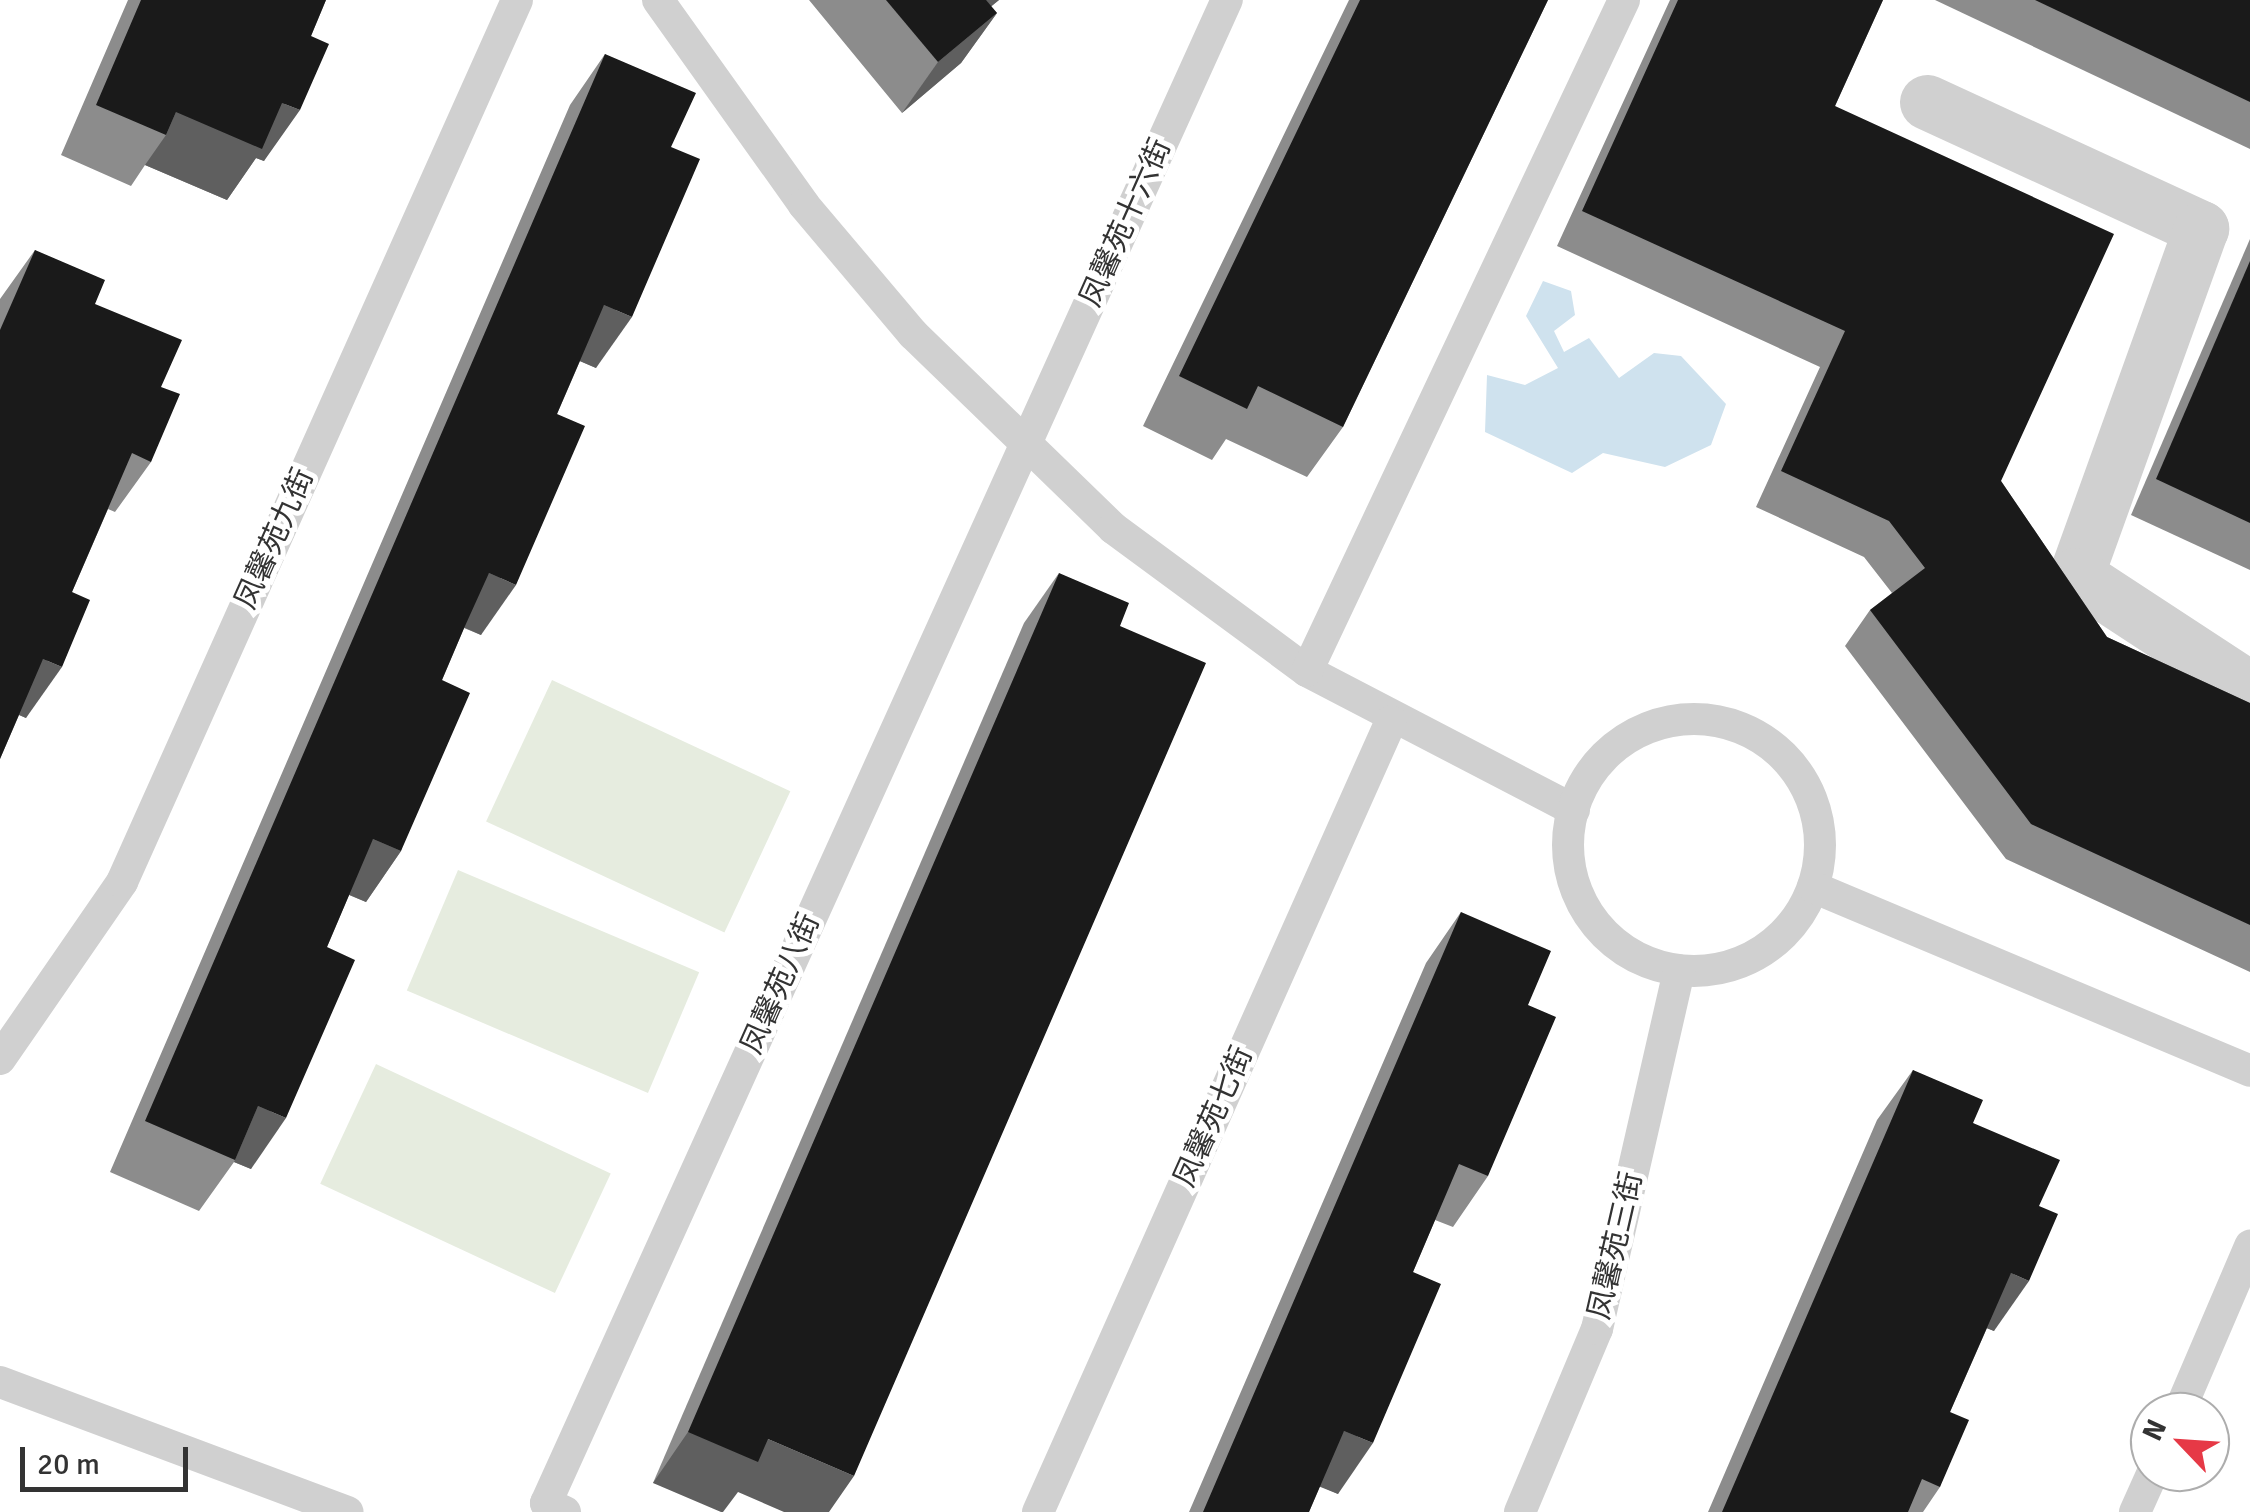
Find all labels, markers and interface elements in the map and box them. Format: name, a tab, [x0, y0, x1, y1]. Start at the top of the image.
street label: 凤馨苑十六街	[1073, 133, 1179, 313]
street label: 凤馨苑九街	[228, 463, 322, 615]
street label: 凤馨苑八街	[734, 908, 828, 1060]
street label: 凤馨苑七街	[1167, 1041, 1261, 1193]
street label: 凤馨苑三街	[1582, 1169, 1650, 1323]
north arrow	[2130, 1392, 2230, 1492]
text: N	[2135, 1414, 2174, 1446]
scale bar	[25, 1427, 192, 1489]
text: 20 m	[37, 1446, 100, 1483]

